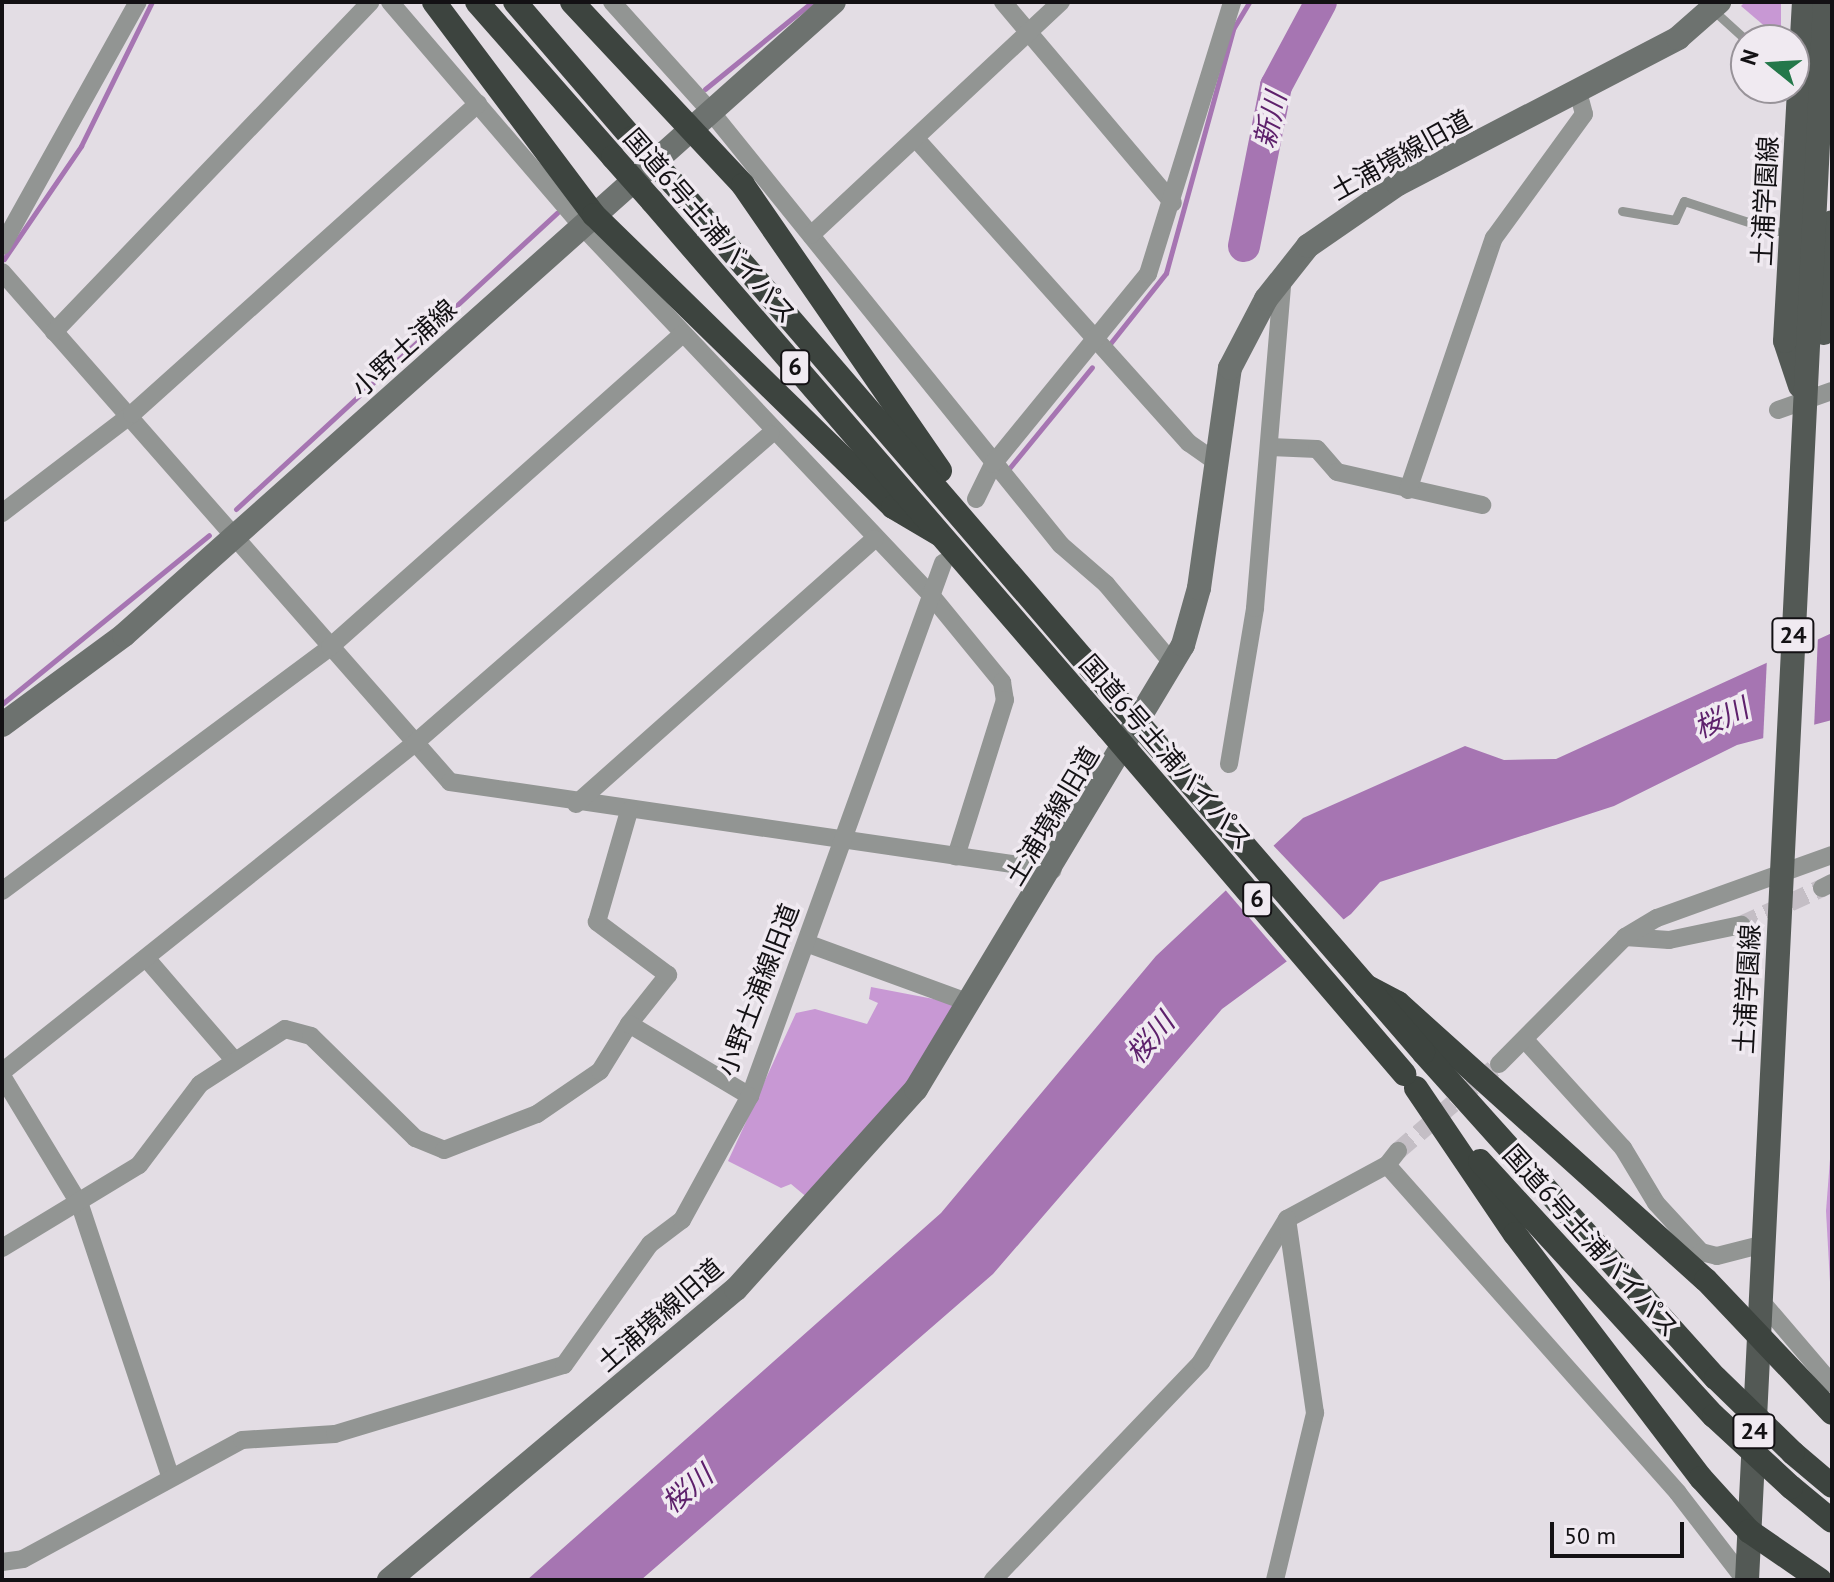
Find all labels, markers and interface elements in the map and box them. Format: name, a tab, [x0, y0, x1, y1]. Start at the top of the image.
north arrow	[1730, 24, 1810, 104]
text: N	[1734, 46, 1765, 68]
water label: 新川	[1247, 89, 1293, 151]
street label: 土浦境線旧道	[1325, 104, 1477, 206]
street label: 国道6号土浦バイパス	[617, 122, 803, 330]
street label: 土浦学園線	[1746, 135, 1784, 267]
street label: 小野土浦線	[345, 293, 463, 403]
road number: 6	[779, 347, 811, 387]
road number: 24	[1771, 615, 1815, 655]
street label: 国道6号土浦バイパス	[1073, 648, 1259, 856]
water label: 桜川	[1689, 691, 1753, 745]
street label: 土浦境線旧道	[998, 741, 1106, 891]
road number: 6	[1241, 879, 1273, 919]
street label: 小野土浦線旧道	[711, 899, 805, 1081]
street label: 土浦学園線	[1728, 923, 1766, 1055]
water label: 桜川	[1119, 1006, 1181, 1070]
street label: 国道6号土浦バイパス	[1496, 1138, 1686, 1344]
street label: 土浦境線旧道	[591, 1252, 729, 1378]
road number: 24	[1732, 1411, 1776, 1451]
water label: 桜川	[655, 1458, 719, 1520]
scale bar	[1554, 1506, 1688, 1556]
text: 50 m	[1564, 1520, 1616, 1551]

